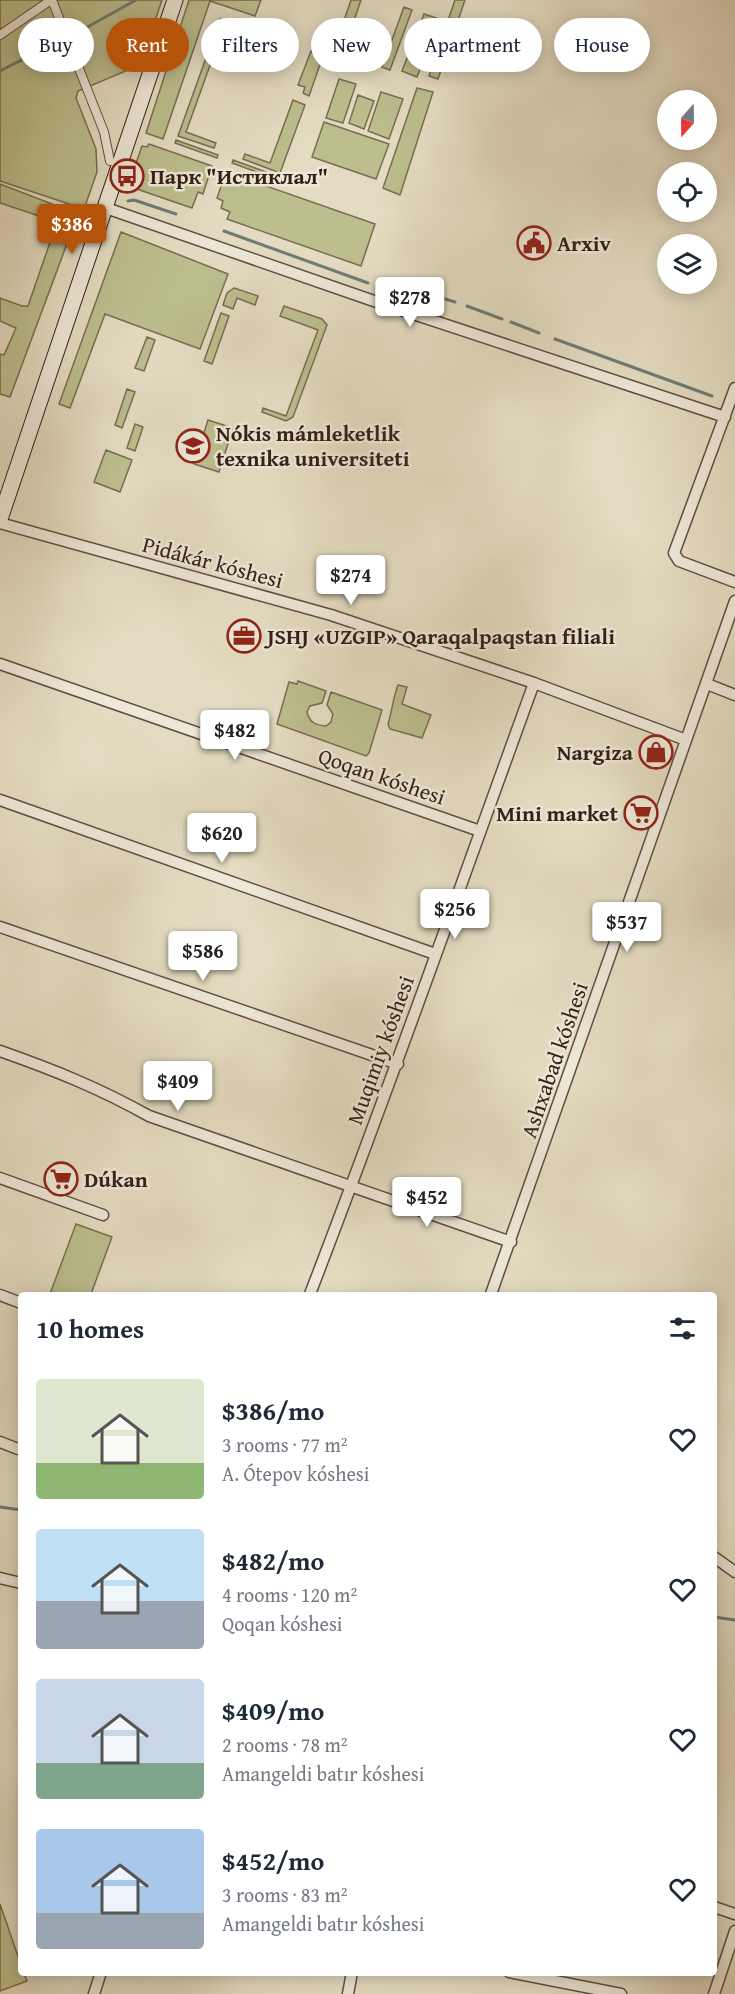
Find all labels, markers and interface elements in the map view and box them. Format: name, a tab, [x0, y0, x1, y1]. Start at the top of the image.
chip: Buy	[18, 18, 94, 72]
chip: Rent	[106, 18, 189, 72]
chip: Filters	[201, 18, 299, 72]
chip: New	[311, 18, 392, 72]
chip: Apartment	[404, 18, 542, 72]
chip: House	[554, 18, 650, 72]
north arrow	[657, 90, 717, 150]
map controls	[657, 90, 717, 294]
bus stop icon: Парк "Истиклал"	[109, 158, 145, 194]
place label: Парк "Истиклал"	[150, 160, 328, 192]
button: locate	[657, 162, 717, 222]
pin: $386	[36, 204, 108, 255]
text: $386	[51, 209, 93, 238]
public building icon: Arxiv	[516, 225, 552, 261]
place label: Arxiv	[557, 227, 612, 259]
button: layers	[657, 234, 717, 294]
pin: $278	[374, 277, 446, 328]
text: $278	[389, 282, 431, 311]
place label: Nókis mámleketlik texnika universiteti	[216, 417, 410, 474]
school or university icon: Nókis mámleketlik texnika universiteti	[175, 428, 211, 464]
street label: Pidákár kóshesi	[139, 528, 287, 596]
pin: $274	[315, 555, 387, 606]
text: $274	[330, 560, 372, 589]
office icon: JSHJ «UZGIP» Qaraqalpaqstan filiali	[226, 618, 262, 654]
place label: JSHJ «UZGIP» Qaraqalpaqstan filiali	[263, 620, 615, 652]
pin: $482	[199, 710, 271, 761]
text: $482	[214, 715, 256, 744]
shop icon: Nargiza	[638, 734, 674, 770]
place label: Nargiza	[557, 736, 634, 768]
street label: Qoqan kóshesi	[314, 739, 450, 813]
supermarket icon: Mini market	[623, 795, 659, 831]
place label: Mini market	[496, 797, 619, 829]
pin: $620	[186, 813, 258, 864]
text: $620	[201, 818, 243, 847]
pin: $256	[419, 889, 491, 940]
text: $256	[434, 894, 476, 923]
pin: $537	[591, 902, 663, 953]
text: $537	[606, 907, 648, 936]
pin: $586	[167, 931, 239, 982]
text: $586	[182, 936, 224, 965]
street label: Muqimiy kóshesi	[338, 971, 422, 1129]
street label: Ashxabad kóshesi	[512, 978, 596, 1142]
pin: $409	[142, 1061, 214, 1112]
text: $409	[157, 1066, 199, 1095]
supermarket icon: Dúkan	[43, 1161, 79, 1197]
place label: Dúkan	[84, 1163, 148, 1195]
pin: $452	[391, 1177, 463, 1228]
text: $452	[406, 1182, 448, 1211]
text: 10 homes	[36, 1309, 144, 1348]
icon: filters	[666, 1312, 699, 1345]
text: $386/mo	[222, 1391, 324, 1430]
icon: home	[84, 1403, 156, 1475]
icon: heart	[666, 1423, 699, 1456]
text: 3 rooms · 77 m²	[222, 1430, 348, 1459]
text: A. Ótepov kóshesi	[222, 1459, 369, 1488]
text: $482/mo	[222, 1541, 324, 1580]
icon: home	[84, 1553, 156, 1625]
icon: heart	[666, 1573, 699, 1606]
text: 4 rooms · 120 m²	[222, 1580, 357, 1609]
text: Qoqan kóshesi	[222, 1609, 342, 1638]
text: $409/mo	[222, 1691, 324, 1730]
icon: home	[84, 1703, 156, 1775]
icon: heart	[666, 1723, 699, 1756]
text: 2 rooms · 78 m²	[222, 1730, 348, 1759]
text: Amangeldi batır kóshesi	[222, 1759, 424, 1788]
text: $452/mo	[222, 1841, 324, 1880]
icon: home	[84, 1853, 156, 1925]
icon: heart	[666, 1873, 699, 1906]
text: 3 rooms · 83 m²	[222, 1880, 348, 1909]
text: Amangeldi batır kóshesi	[222, 1909, 424, 1938]

